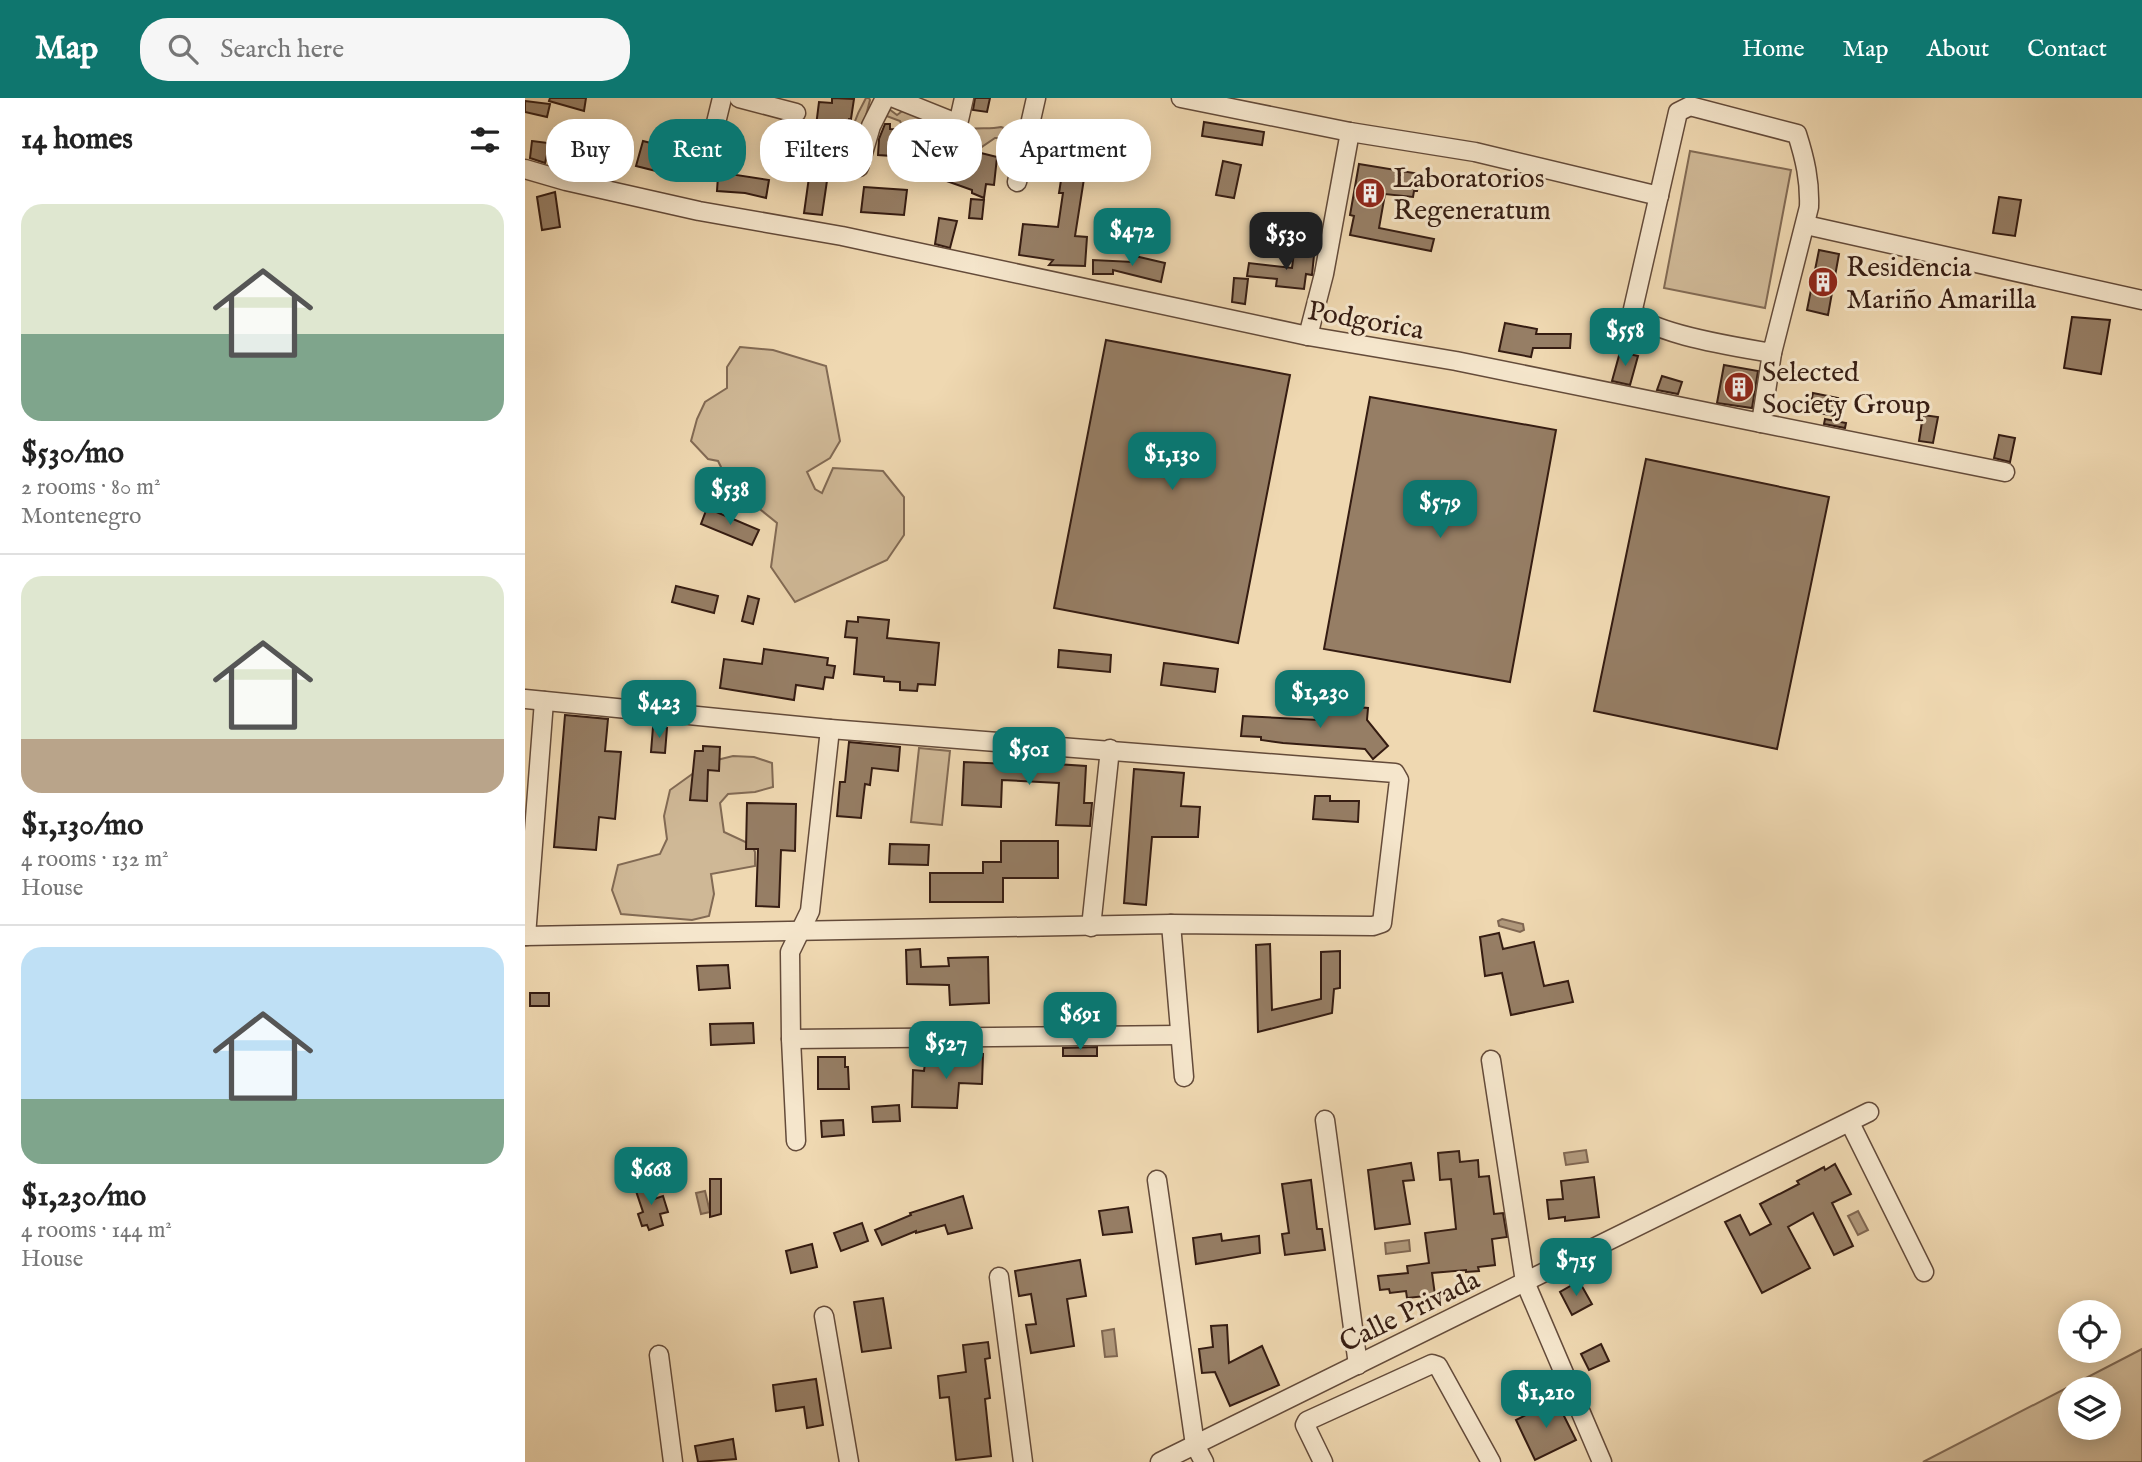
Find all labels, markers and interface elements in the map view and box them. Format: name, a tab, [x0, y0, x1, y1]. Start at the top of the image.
search box	[140, 18, 630, 81]
text: Map	[35, 28, 98, 70]
icon: search	[164, 30, 202, 68]
text: Search here	[220, 33, 344, 66]
text: Home	[1742, 34, 1805, 65]
text: Map	[1843, 34, 1889, 65]
text: About	[1927, 34, 1989, 65]
text: Contact	[2027, 34, 2107, 65]
chip: Buy	[546, 119, 634, 182]
chip: Rent	[648, 119, 746, 182]
chip: Filters	[760, 119, 873, 182]
chip: New	[887, 119, 982, 182]
chip: Apartment	[996, 119, 1151, 182]
text: 14 homes	[21, 121, 133, 159]
icon: filters	[466, 121, 504, 159]
place label: Laboratorios Regeneratum	[1393, 162, 1551, 229]
building icon: Laboratorios Regeneratum	[1353, 176, 1387, 210]
pin: $472	[1091, 208, 1173, 268]
pin: $530	[1245, 212, 1327, 272]
text: $472	[1110, 216, 1154, 245]
text: $530	[1266, 220, 1306, 249]
icon: home	[200, 250, 326, 376]
place label: Residencia Mariño Amarilla	[1846, 251, 2037, 318]
building icon: Residencia Mariño Amarilla	[1806, 265, 1840, 299]
street label: Podgorica	[1305, 294, 1427, 349]
pin: $558	[1584, 308, 1666, 368]
text: $558	[1606, 316, 1644, 345]
place label: Selected Society Group	[1762, 356, 1930, 423]
building icon: Selected Society Group	[1722, 370, 1756, 404]
pin: $1,130	[1115, 432, 1229, 492]
text: $530/mo	[21, 435, 124, 473]
text: $1,130	[1144, 440, 1200, 469]
pin: $538	[689, 468, 771, 527]
text: 2 rooms · 80 m²	[21, 473, 161, 502]
text: $538	[711, 475, 749, 504]
pin: $579	[1399, 480, 1481, 540]
text: $579	[1419, 488, 1461, 517]
text: Montenegro	[21, 502, 141, 531]
icon: home	[200, 622, 326, 748]
pin: $1,230	[1263, 670, 1377, 730]
text: $1,230	[1291, 678, 1349, 707]
pin: $423	[618, 680, 700, 740]
text: $423	[637, 688, 681, 717]
pin: $501	[988, 728, 1070, 787]
text: $501	[1009, 735, 1049, 764]
text: $1,130/mo	[21, 807, 143, 845]
text: 4 rooms · 132 m²	[21, 845, 169, 874]
text: House	[21, 874, 83, 903]
pin: $691	[1039, 992, 1121, 1052]
icon: home	[200, 993, 326, 1119]
text: $691	[1060, 1000, 1100, 1029]
pin: $527	[905, 1021, 987, 1081]
text: $527	[925, 1029, 967, 1058]
pin: $668	[610, 1148, 692, 1207]
text: $668	[630, 1155, 672, 1184]
text: $1,230/mo	[21, 1178, 146, 1216]
text: 4 rooms · 144 m²	[21, 1216, 172, 1245]
pin: $715	[1535, 1238, 1617, 1298]
text: House	[21, 1245, 83, 1274]
text: $715	[1556, 1246, 1596, 1275]
street label: Calle Privada	[1334, 1263, 1487, 1361]
map controls	[2058, 1300, 2121, 1440]
button: locate	[2058, 1300, 2121, 1363]
pin: $1,210	[1489, 1370, 1603, 1430]
button: layers	[2058, 1377, 2121, 1440]
text: $1,210	[1517, 1378, 1575, 1407]

